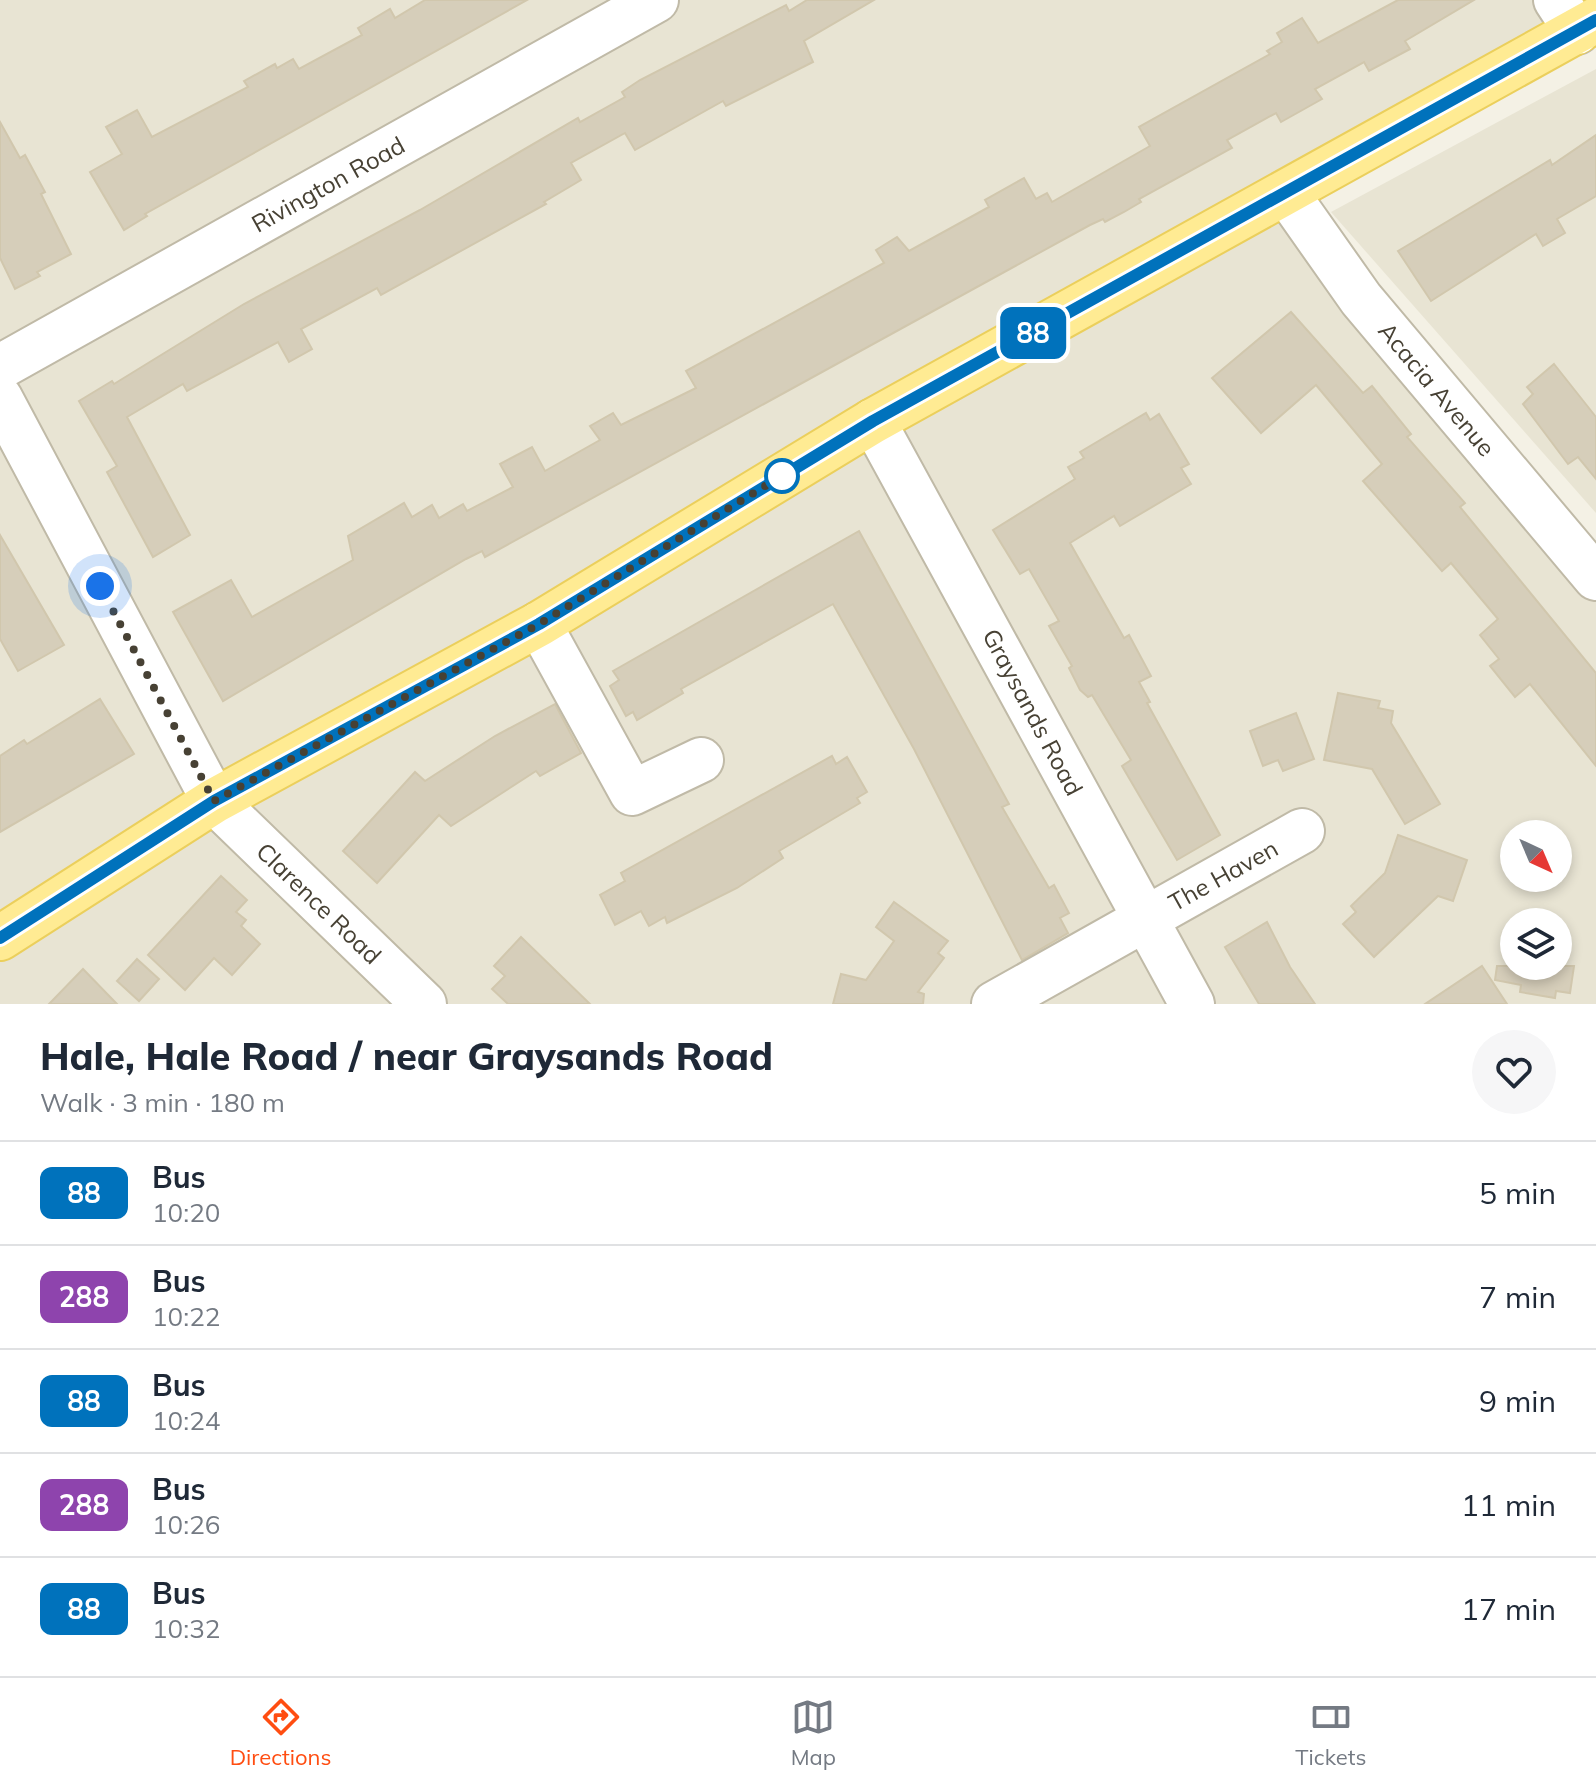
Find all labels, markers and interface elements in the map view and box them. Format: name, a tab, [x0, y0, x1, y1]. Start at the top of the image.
street label: Rivington Road	[246, 130, 410, 238]
line badge: 88	[997, 307, 1069, 359]
text: 88	[1016, 315, 1050, 350]
street label: Acacia Avenue	[1372, 316, 1502, 462]
unlabelled marker	[765, 459, 799, 493]
your location	[80, 566, 120, 606]
street label: Graysands Road	[976, 623, 1090, 801]
north arrow	[1500, 820, 1572, 892]
map controls	[1500, 820, 1572, 980]
street label: The Haven	[1163, 833, 1283, 917]
street label: Clarence Road	[250, 836, 388, 970]
button: layers	[1500, 908, 1572, 980]
button: heart	[1472, 1030, 1556, 1114]
text: Hale, Hale Road / near Graysands Road	[40, 1032, 773, 1080]
text: Walk · 3 min · 180 m	[40, 1086, 285, 1119]
text: Bus	[152, 1158, 206, 1196]
text: 5 min	[1479, 1174, 1556, 1212]
text: 88	[67, 1175, 101, 1210]
text: 10:20	[152, 1196, 220, 1229]
text: Bus	[152, 1262, 206, 1300]
text: 7 min	[1479, 1278, 1556, 1316]
text: 288	[59, 1279, 109, 1314]
text: 10:22	[152, 1300, 220, 1333]
text: Bus	[152, 1366, 206, 1404]
text: 9 min	[1479, 1382, 1556, 1420]
text: 88	[67, 1383, 101, 1418]
text: 10:24	[152, 1404, 220, 1437]
text: Bus	[152, 1470, 206, 1508]
text: 11 min	[1461, 1486, 1556, 1524]
text: 288	[59, 1487, 109, 1522]
text: 10:26	[152, 1508, 220, 1541]
text: Bus	[152, 1574, 206, 1612]
text: 17 min	[1461, 1590, 1556, 1628]
text: 88	[67, 1591, 101, 1626]
text: 10:32	[152, 1612, 220, 1645]
tab: Directions	[230, 1695, 331, 1771]
tab: Map	[791, 1695, 836, 1771]
tab: Tickets	[1295, 1695, 1366, 1771]

